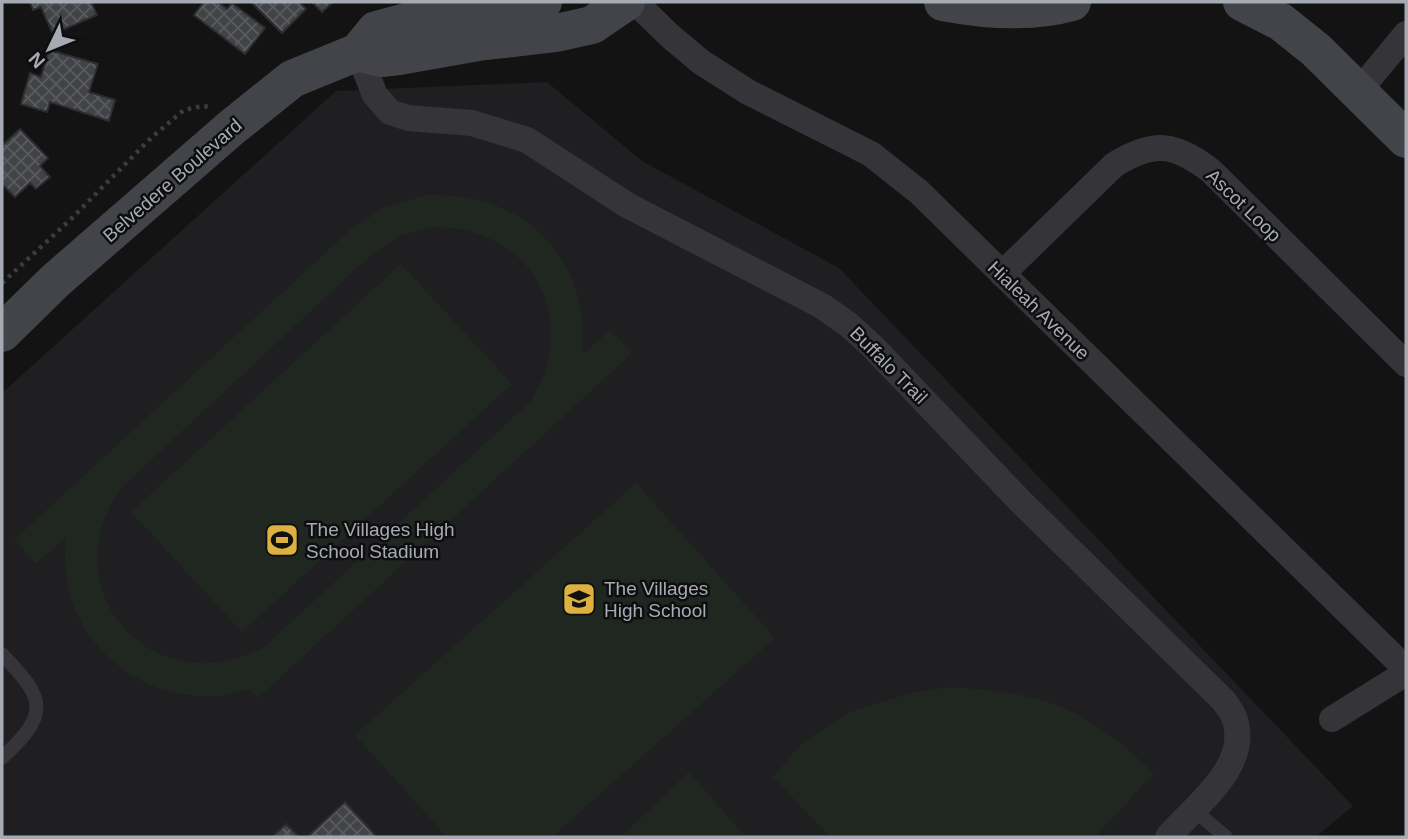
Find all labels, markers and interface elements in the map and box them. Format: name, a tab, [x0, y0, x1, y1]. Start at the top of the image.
north arrow	[14, 14, 84, 84]
text: N	[25, 48, 49, 72]
street label: Belvedere Boulevard	[99, 115, 246, 246]
street label: Ascot Loop	[1202, 165, 1285, 246]
street label: Hialeah Avenue	[984, 257, 1094, 364]
street label: Buffalo Trail	[846, 323, 931, 408]
place label: The Villages High School Stadium	[306, 519, 455, 562]
sports icon: The Villages High School Stadium	[263, 521, 301, 559]
place label: The Villages High School	[604, 578, 708, 621]
school or university icon: The Villages High School	[560, 580, 598, 618]

